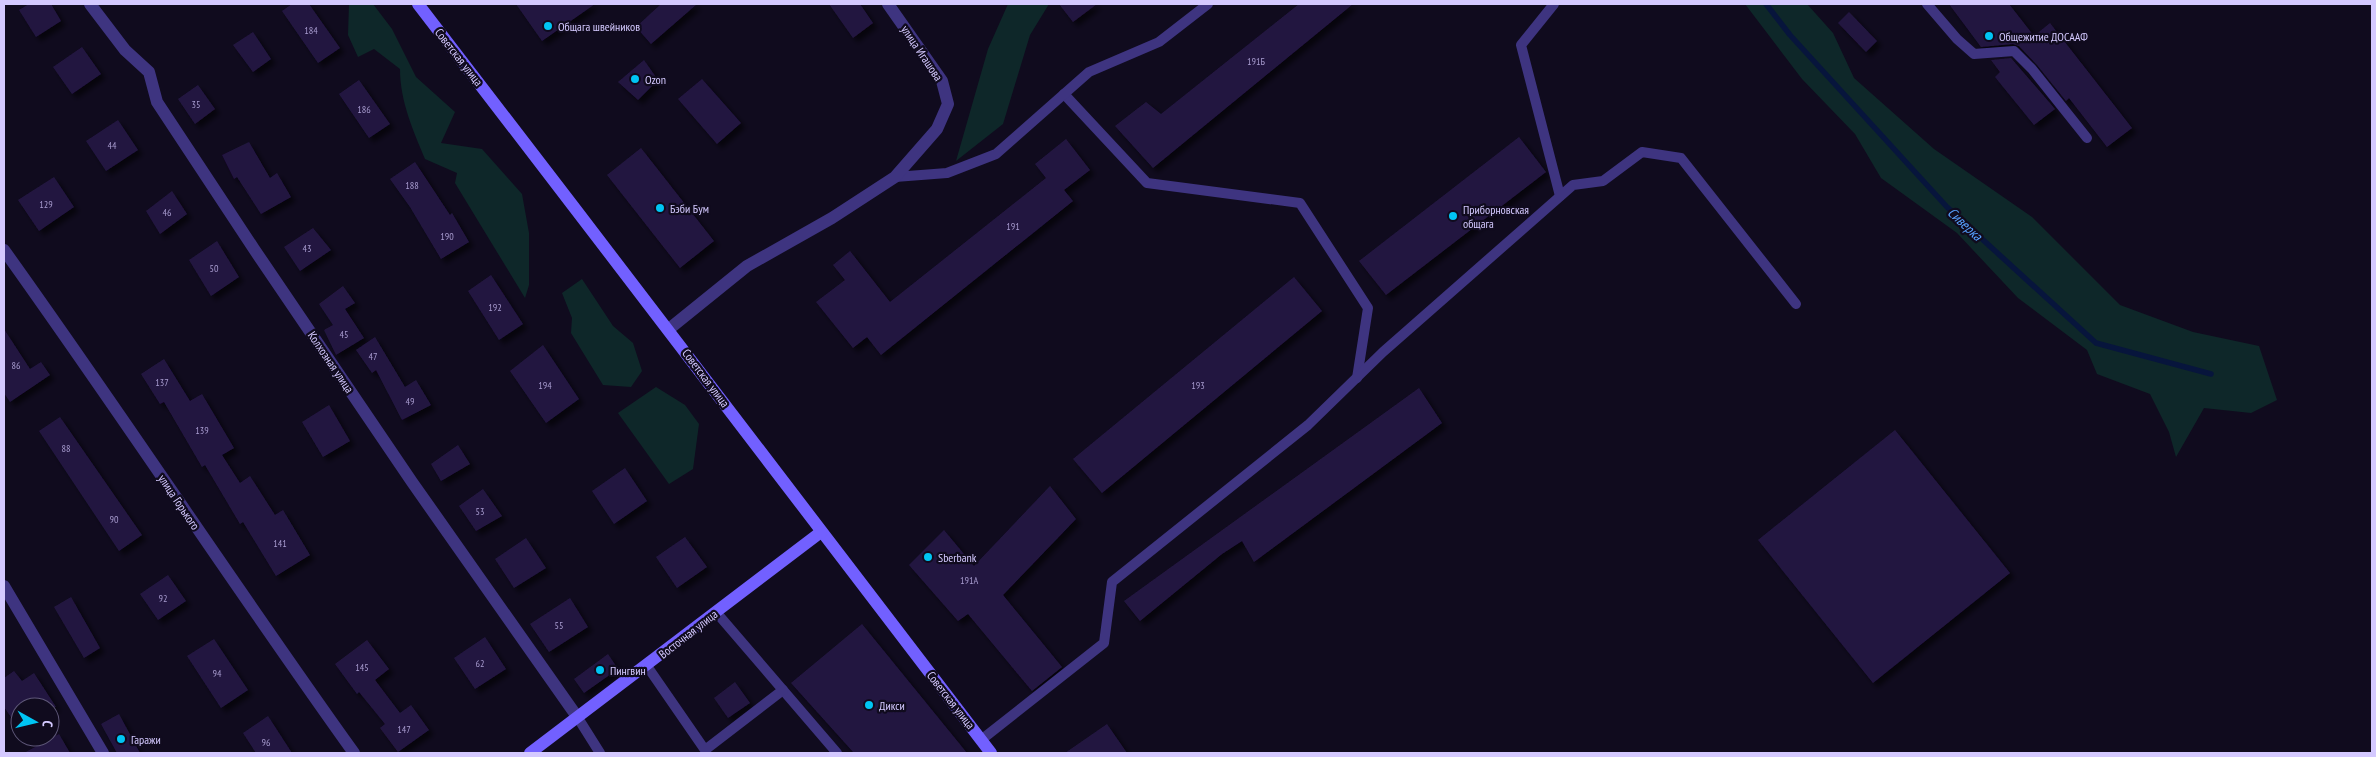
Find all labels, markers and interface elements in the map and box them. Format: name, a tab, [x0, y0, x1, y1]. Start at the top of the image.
place label: Общага швейников	[558, 19, 640, 34]
marker: Общага швейников	[542, 20, 554, 32]
street label: улица Игашова	[898, 22, 946, 84]
house number: 184	[304, 24, 318, 37]
street label: Советская улица	[432, 25, 486, 89]
place label: Общежитие ДОСААФ	[1999, 29, 2088, 44]
marker: Общежитие ДОСААФ	[1983, 30, 1995, 42]
house number: 191Б	[1247, 55, 1266, 68]
place label: Ozon	[645, 72, 666, 87]
marker: Ozon	[629, 73, 641, 85]
house number: 35	[192, 98, 201, 111]
house number: 186	[357, 103, 371, 116]
house number: 44	[108, 139, 117, 152]
house number: 188	[405, 179, 419, 192]
house number: 129	[39, 198, 53, 211]
place label: Бэби Бум	[670, 201, 709, 216]
marker: Бэби Бум	[654, 202, 666, 214]
place label: Приборновская общага	[1463, 202, 1529, 231]
water label: Сиверка	[1944, 203, 1987, 246]
house number: 46	[163, 206, 172, 219]
marker: Приборновская общага	[1447, 210, 1459, 222]
house number: 191	[1006, 220, 1020, 233]
house number: 190	[440, 230, 454, 243]
house number: 43	[303, 242, 312, 255]
house number: 50	[210, 262, 219, 275]
house number: 192	[488, 301, 502, 314]
street label: Колхозная улица	[305, 328, 357, 396]
house number: 45	[340, 328, 349, 341]
street label: Советская улица	[679, 346, 733, 410]
house number: 47	[369, 350, 378, 363]
house number: 86	[12, 359, 21, 372]
house number: 137	[155, 376, 169, 389]
house number: 194	[538, 379, 552, 392]
house number: 193	[1191, 379, 1205, 392]
house number: 49	[406, 395, 415, 408]
house number: 139	[195, 424, 209, 437]
house number: 88	[62, 442, 71, 455]
street label: улица Горького	[155, 471, 203, 533]
house number: 53	[476, 505, 485, 518]
house number: 90	[110, 513, 119, 526]
house number: 141	[273, 537, 287, 550]
place label: Sberbank	[938, 550, 977, 565]
marker: Sberbank	[922, 551, 934, 563]
house number: 191А	[960, 574, 978, 587]
house number: 92	[159, 592, 168, 605]
street label: Восточная улица	[656, 606, 720, 662]
house number: 55	[555, 619, 564, 632]
house number: 62	[476, 657, 485, 670]
house number: 145	[355, 661, 369, 674]
place label: Пингвин	[610, 663, 646, 678]
marker: Пингвин	[594, 664, 606, 676]
house number: 94	[213, 667, 222, 680]
street label: Советская улица	[924, 668, 978, 732]
north arrow	[10, 697, 60, 747]
place label: Дикси	[879, 698, 905, 713]
marker: Дикси	[863, 699, 875, 711]
text: С	[38, 719, 57, 729]
house number: 147	[397, 723, 411, 736]
place label: Гаражи	[131, 732, 161, 747]
marker: Гаражи	[115, 733, 127, 745]
house number: 96	[262, 736, 271, 749]

